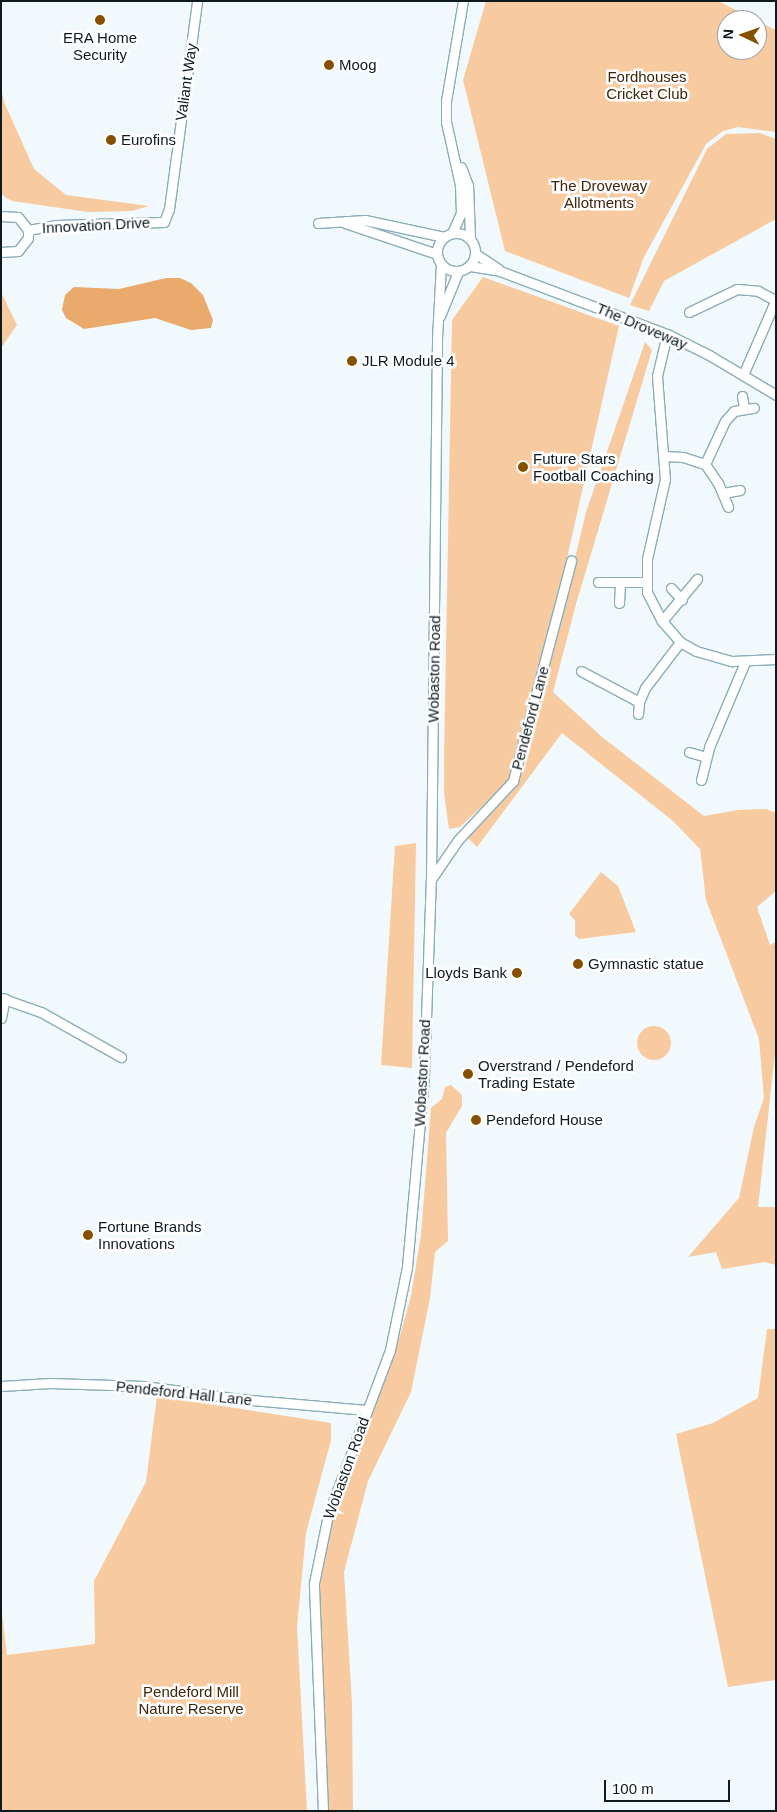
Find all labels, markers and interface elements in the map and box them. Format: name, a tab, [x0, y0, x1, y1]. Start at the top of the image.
north arrow	[717, 10, 767, 60]
marker: ERA Home Security	[94, 14, 106, 26]
place label: ERA Home Security	[62, 28, 138, 63]
text: N	[720, 29, 736, 40]
street label: Valiant Way	[172, 42, 200, 122]
place label: Moog	[339, 56, 377, 74]
marker: Moog	[323, 59, 335, 71]
park label: Fordhouses Cricket Club	[606, 67, 688, 102]
place label: Eurofins	[121, 131, 176, 149]
marker: Eurofins	[105, 134, 117, 146]
park label: The Droveway Allotments	[551, 176, 647, 211]
street label: Innovation Drive	[41, 213, 151, 237]
street label: The Droveway	[594, 299, 690, 353]
place label: JLR Module 4	[362, 352, 455, 370]
marker: JLR Module 4	[346, 355, 358, 367]
place label: Future Stars Football Coaching	[533, 449, 654, 484]
marker: Future Stars Football Coaching	[517, 461, 529, 473]
street label: Wobaston Road	[424, 615, 444, 723]
street label: Pendeford Lane	[507, 664, 553, 772]
place label: Gymnastic statue	[588, 955, 704, 973]
marker: Gymnastic statue	[572, 958, 584, 970]
place label: Lloyds Bank	[425, 964, 507, 982]
marker: Lloyds Bank	[511, 967, 523, 979]
street label: Wobaston Road	[410, 1019, 434, 1127]
place label: Overstrand / Pendeford Trading Estate	[478, 1056, 634, 1091]
marker: Overstrand / Pendeford Trading Estate	[462, 1068, 474, 1080]
place label: Pendeford House	[486, 1111, 603, 1129]
marker: Pendeford House	[470, 1114, 482, 1126]
place label: Fortune Brands Innovations	[98, 1217, 201, 1252]
marker: Fortune Brands Innovations	[82, 1229, 94, 1241]
street label: Pendeford Hall Lane	[115, 1377, 253, 1409]
street label: Wobaston Road	[319, 1415, 373, 1521]
park label: Pendeford Mill Nature Reserve	[138, 1682, 244, 1717]
scale bar	[607, 1770, 733, 1802]
text: 100 m	[612, 1780, 654, 1797]

